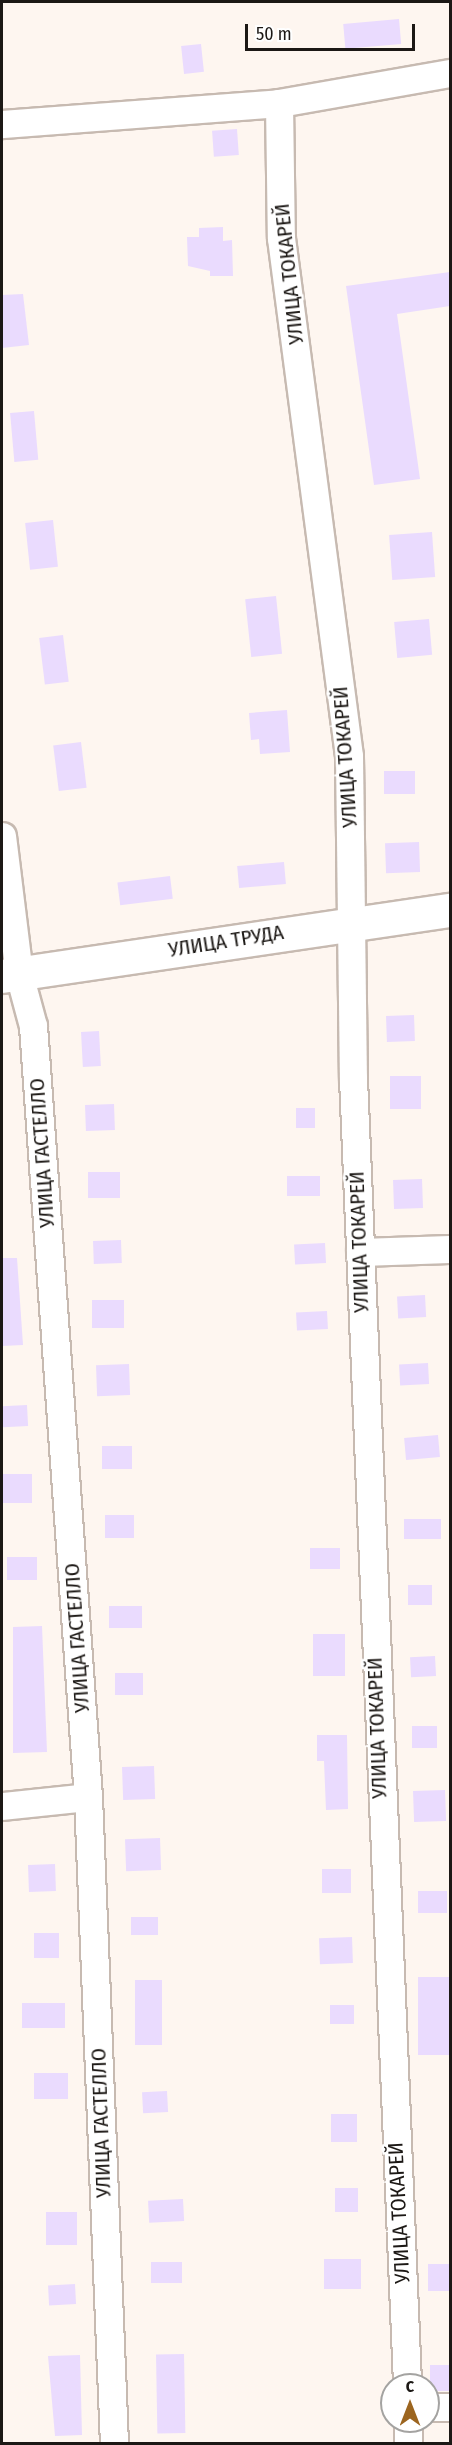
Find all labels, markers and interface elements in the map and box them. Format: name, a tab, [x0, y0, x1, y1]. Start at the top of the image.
scale bar	[248, 12, 418, 50]
text: 50 m	[256, 23, 292, 45]
street label: УЛИЦА ТОКАРЕЙ	[269, 202, 309, 346]
street label: УЛИЦА ТОКАРЕЙ	[327, 686, 363, 828]
street label: УЛИЦА ТРУДА	[167, 919, 285, 963]
street label: УЛИЦА ГАСТЕЛЛО	[24, 1077, 60, 1229]
street label: УЛИЦА ТОКАРЕЙ	[344, 1171, 374, 1313]
street label: УЛИЦА ГАСТЕЛЛО	[59, 1562, 95, 1714]
street label: УЛИЦА ТОКАРЕЙ	[362, 1657, 392, 1799]
street label: УЛИЦА ГАСТЕЛЛО	[86, 2048, 116, 2198]
street label: УЛИЦА ТОКАРЕЙ	[383, 2142, 415, 2284]
north arrow	[380, 2373, 440, 2433]
text: С	[406, 2377, 414, 2396]

